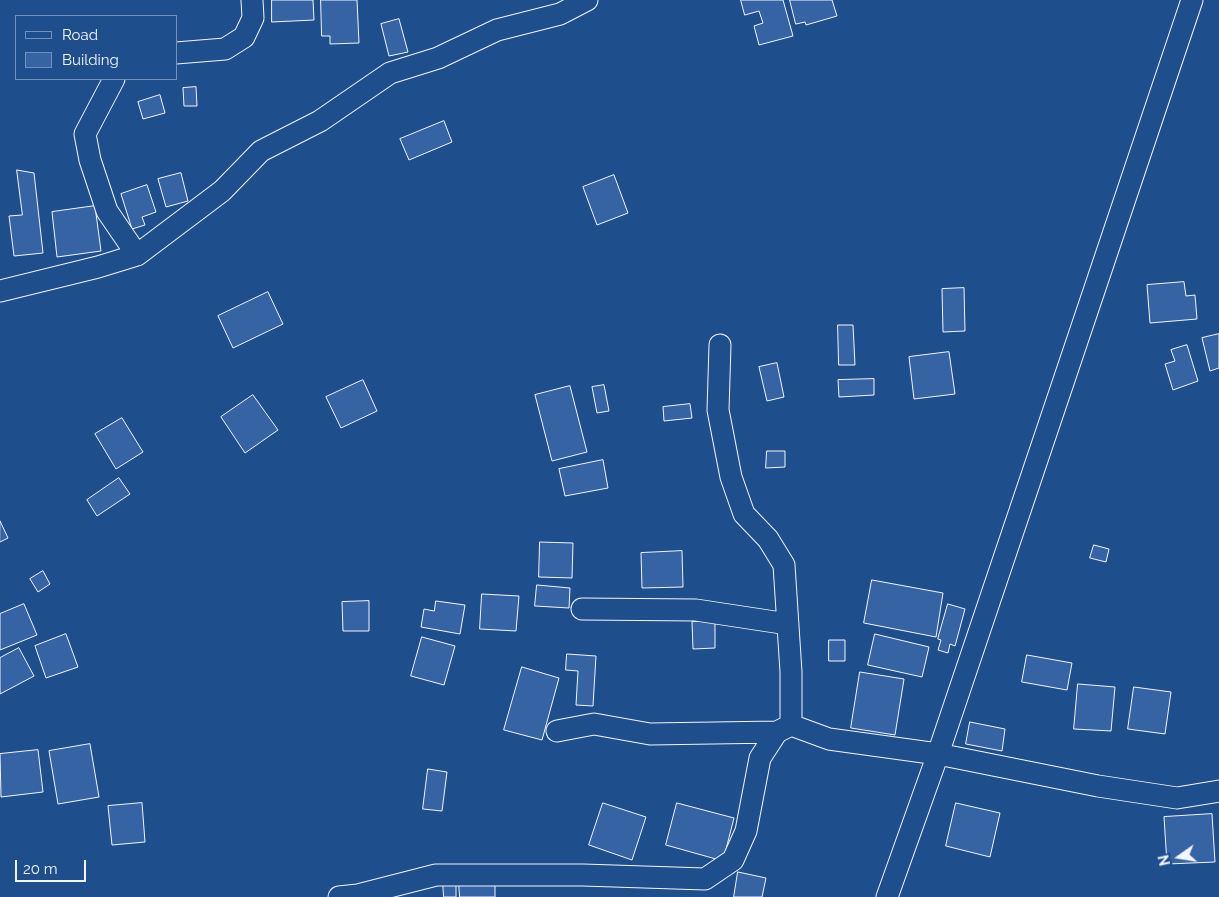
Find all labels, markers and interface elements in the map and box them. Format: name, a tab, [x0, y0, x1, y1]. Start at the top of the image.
legend	[15, 15, 178, 80]
text: Road	[62, 26, 98, 44]
text: Building	[62, 51, 119, 69]
north arrow	[1154, 832, 1204, 882]
scale bar	[18, 850, 89, 882]
text: N	[1155, 853, 1173, 867]
text: 20 m	[23, 860, 58, 878]

